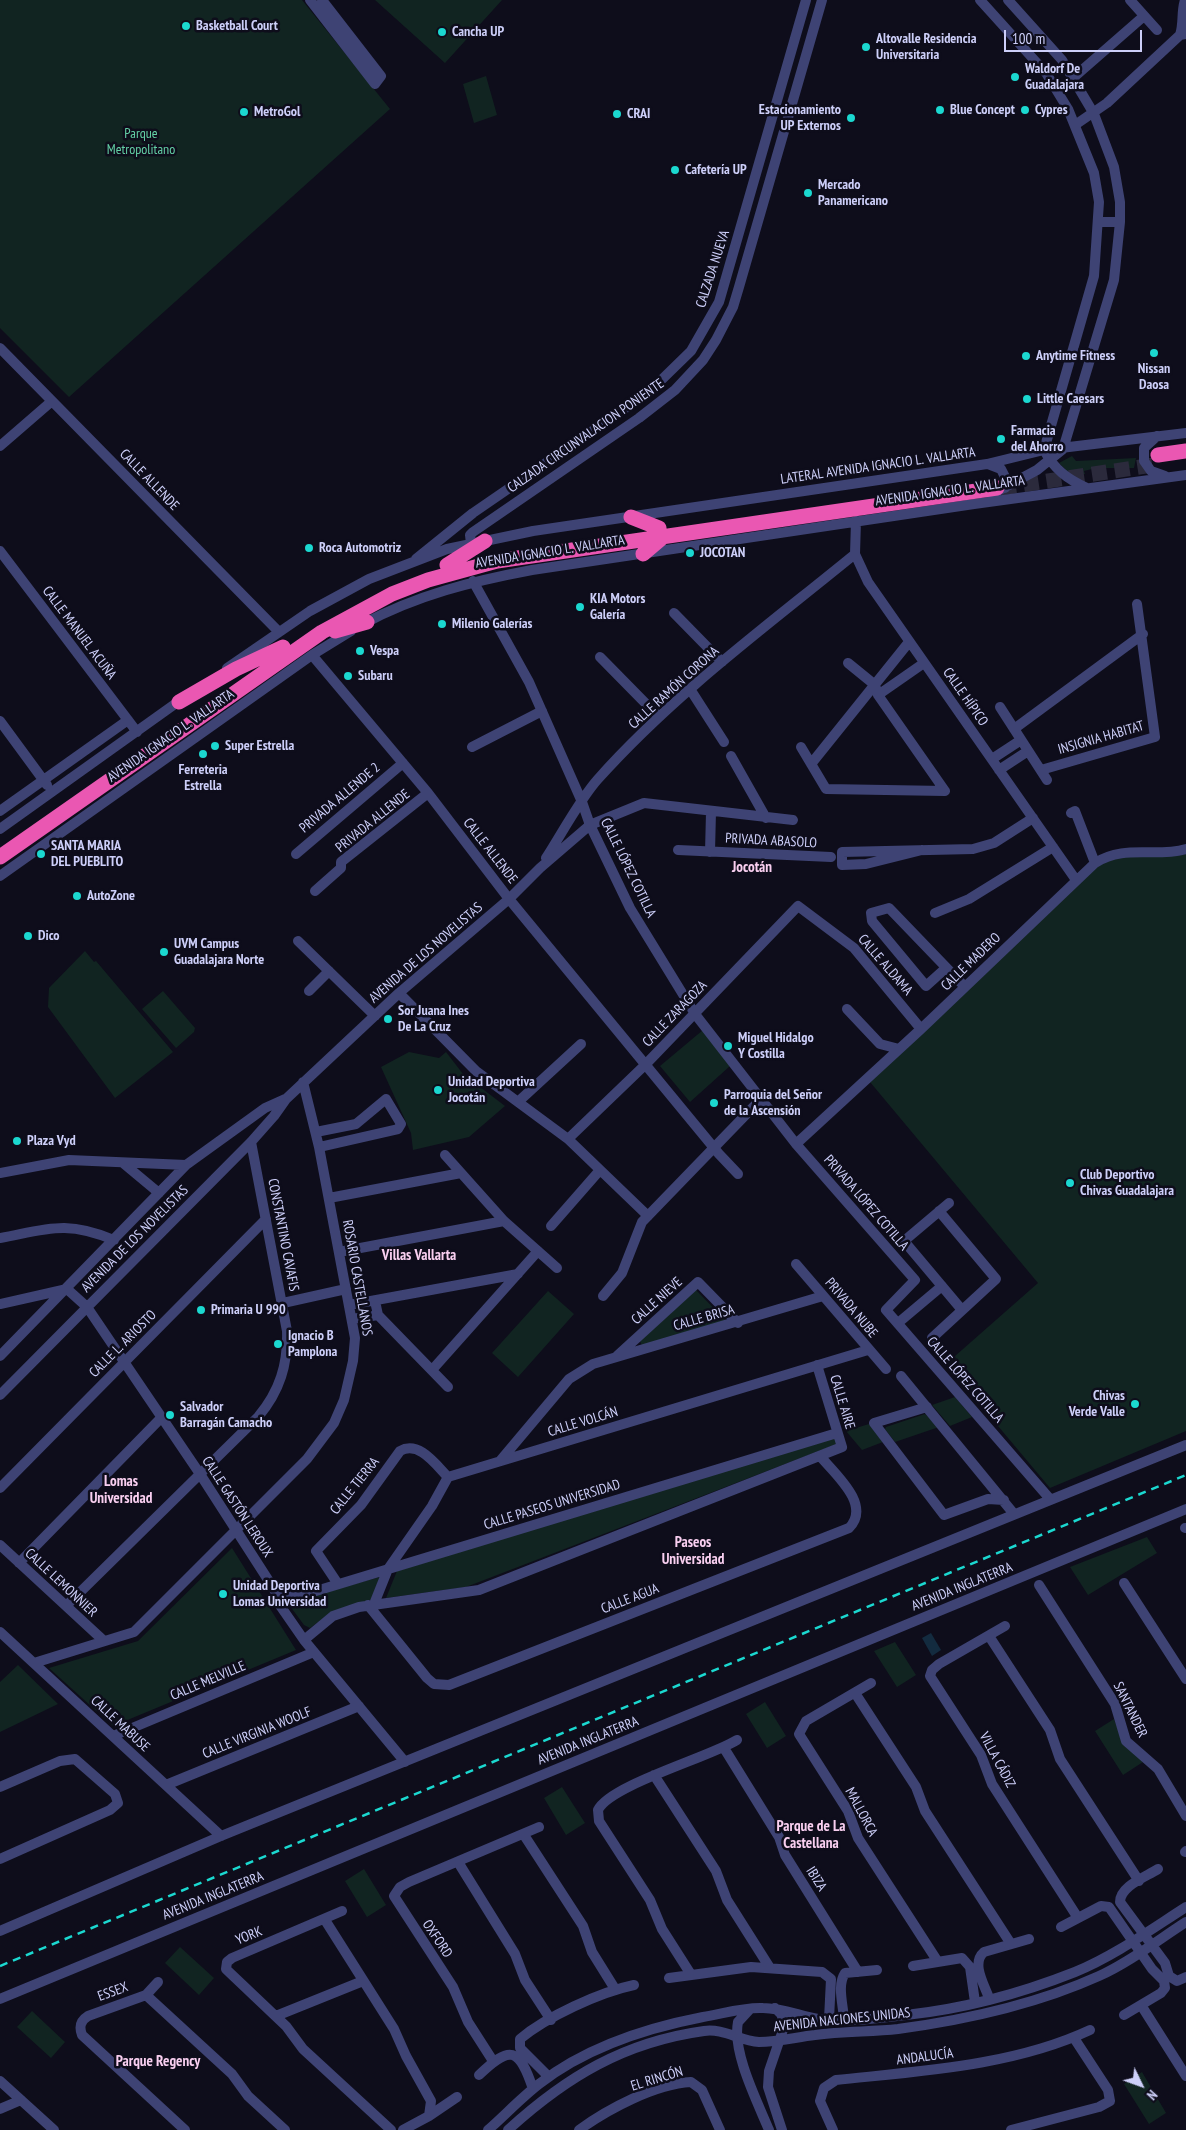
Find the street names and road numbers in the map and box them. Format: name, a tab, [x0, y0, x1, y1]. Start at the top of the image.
street label: CALZADA NUEVA	[693, 228, 733, 310]
street label: CALZADA CIRCUNVALACION PONIENTE	[504, 375, 668, 497]
street label: LATERAL AVENIDA IGNACIO L. VALLARTA	[780, 444, 976, 488]
street label: CALLE ALLENDE	[116, 446, 182, 514]
street label: AVENIDA IGNACIO L. VALLARTA	[874, 472, 1026, 510]
street label: AVENIDA IGNACIO L. VALLARTA	[474, 532, 626, 572]
street label: CALLE MANUEL ACUÑA	[38, 583, 120, 683]
street label: CALLE RAMÓN CORONA	[626, 643, 722, 733]
street label: CALLE HÍPICO	[939, 665, 991, 729]
street label: AVENIDA IGNACIO L. VALLARTA	[104, 686, 238, 786]
street label: INSIGNIA HABITAT	[1056, 718, 1146, 758]
street label: PRIVADA ALLENDE 2	[296, 759, 384, 837]
street label: PRIVADA ALLENDE	[332, 786, 414, 856]
street label: CALLE ALLENDE	[459, 815, 521, 887]
street label: CALLE LÓPEZ COTILLA	[597, 816, 659, 920]
street label: PRIVADA ABASOLO	[725, 830, 817, 852]
street label: AVENIDA DE LOS NOVELISTAS	[366, 899, 486, 1007]
street label: CALLE MADERO	[938, 929, 1004, 995]
street label: CALLE ALDAMA	[854, 931, 916, 999]
street label: CALLE ZARAGOZA	[639, 977, 711, 1051]
street label: PRIVADA LÓPEZ COTILLA	[820, 1152, 912, 1254]
street label: CONSTANTINO CAVAFIS	[264, 1177, 302, 1293]
street label: AVENIDA DE LOS NOVELISTAS	[78, 1182, 192, 1296]
street label: ROSARIO CASTELLANOS	[339, 1219, 375, 1337]
street label: CALLE NIEVE	[628, 1274, 686, 1328]
street label: PRIVADA NUBE	[821, 1275, 881, 1341]
street label: CALLE BRISA	[672, 1301, 736, 1335]
street label: CALLE L. ARIOSTO	[86, 1307, 160, 1381]
street label: CALLE LÓPEZ COTILLA	[923, 1334, 1007, 1426]
street label: CALLE AIRE	[826, 1373, 858, 1431]
street label: CALLE VOLCÁN	[546, 1403, 620, 1441]
street label: CALLE GASTÓN LEROUX	[198, 1453, 276, 1561]
street label: CALLE TIERRA	[327, 1454, 383, 1518]
street label: CALLE PASEOS UNIVERSIDAD	[482, 1476, 622, 1534]
street label: CALLE LEMONNIER	[21, 1545, 101, 1621]
street label: AVENIDA INGLATERRA	[909, 1559, 1015, 1615]
street label: CALLE AGUA	[599, 1580, 661, 1618]
street label: CALLE MELVILLE	[168, 1658, 248, 1704]
street label: SANTANDER	[1109, 1679, 1151, 1741]
street label: CALLE MABUSE	[87, 1692, 153, 1756]
street label: CALLE VIRGINIA WOOLF	[200, 1703, 314, 1763]
street label: AVENIDA INGLATERRA	[535, 1713, 641, 1769]
street label: VILLA CÁDIZ	[975, 1729, 1019, 1791]
street label: MALLORCA	[841, 1785, 881, 1839]
street label: IBIZA	[802, 1864, 830, 1894]
street label: AVENIDA INGLATERRA	[160, 1868, 266, 1924]
street label: OXFORD	[418, 1917, 456, 1961]
street label: YORK	[233, 1923, 265, 1949]
street label: ESSEX	[96, 1979, 130, 2005]
street label: AVENIDA NACIONES UNIDAS	[773, 2004, 911, 2036]
street label: ANDALUCÍA	[896, 2045, 954, 2069]
street label: EL RINCÓN	[629, 2063, 685, 2095]

